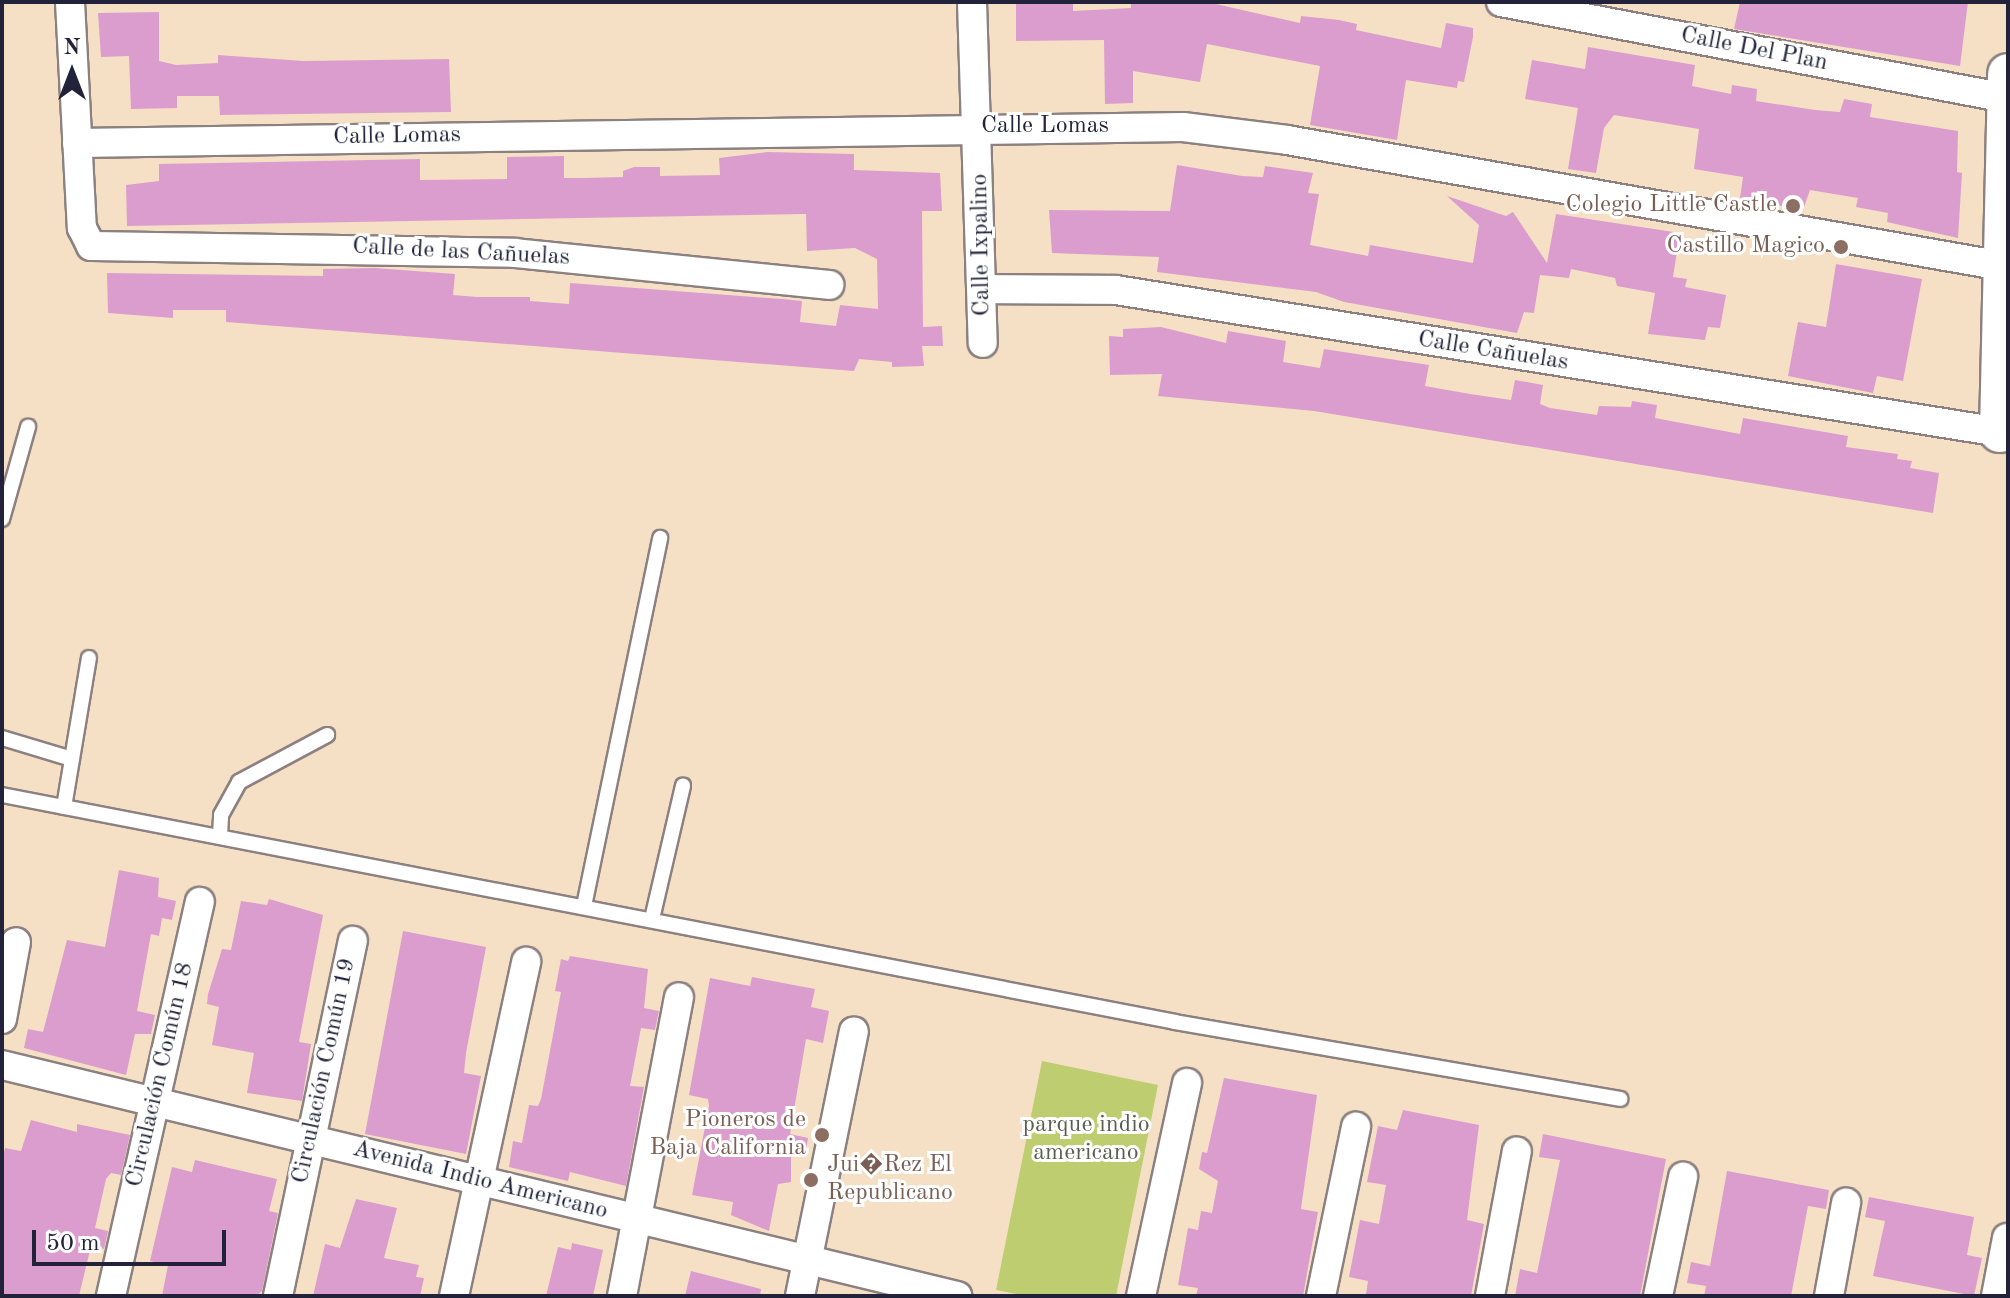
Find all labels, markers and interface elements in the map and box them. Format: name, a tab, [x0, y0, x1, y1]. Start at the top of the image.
street label: Calle Del Plan	[1678, 22, 1830, 78]
north arrow	[32, 32, 112, 112]
text: N	[64, 37, 80, 59]
street label: Calle Lomas	[981, 113, 1109, 141]
street label: Calle Lomas	[333, 121, 461, 153]
street label: Calle Ixpalino	[966, 173, 998, 317]
place label: Colegio Little Castle	[1566, 192, 1777, 220]
marker: Colegio Little Castle	[1784, 197, 1802, 215]
street label: Calle de las Cañuelas	[351, 233, 571, 273]
place label: Castillo Magico	[1666, 233, 1825, 261]
marker: Castillo Magico	[1832, 238, 1850, 256]
street label: Calle Cañuelas	[1416, 326, 1570, 378]
street label: Circulación Común 19	[287, 956, 363, 1186]
street label: Circulación Común 18	[121, 960, 201, 1190]
place label: Pioneros de Baja California	[649, 1107, 806, 1163]
park label: parque indio americano	[1022, 1112, 1150, 1168]
marker: Pioneros de Baja California	[813, 1126, 831, 1144]
street label: Avenida Indio Americano	[349, 1135, 611, 1227]
place label: Jui�Rez El Republicano	[827, 1152, 953, 1208]
marker: Jui�Rez El Republicano	[802, 1171, 820, 1189]
scale bar	[36, 1214, 230, 1264]
text: 50 m	[46, 1232, 100, 1256]

